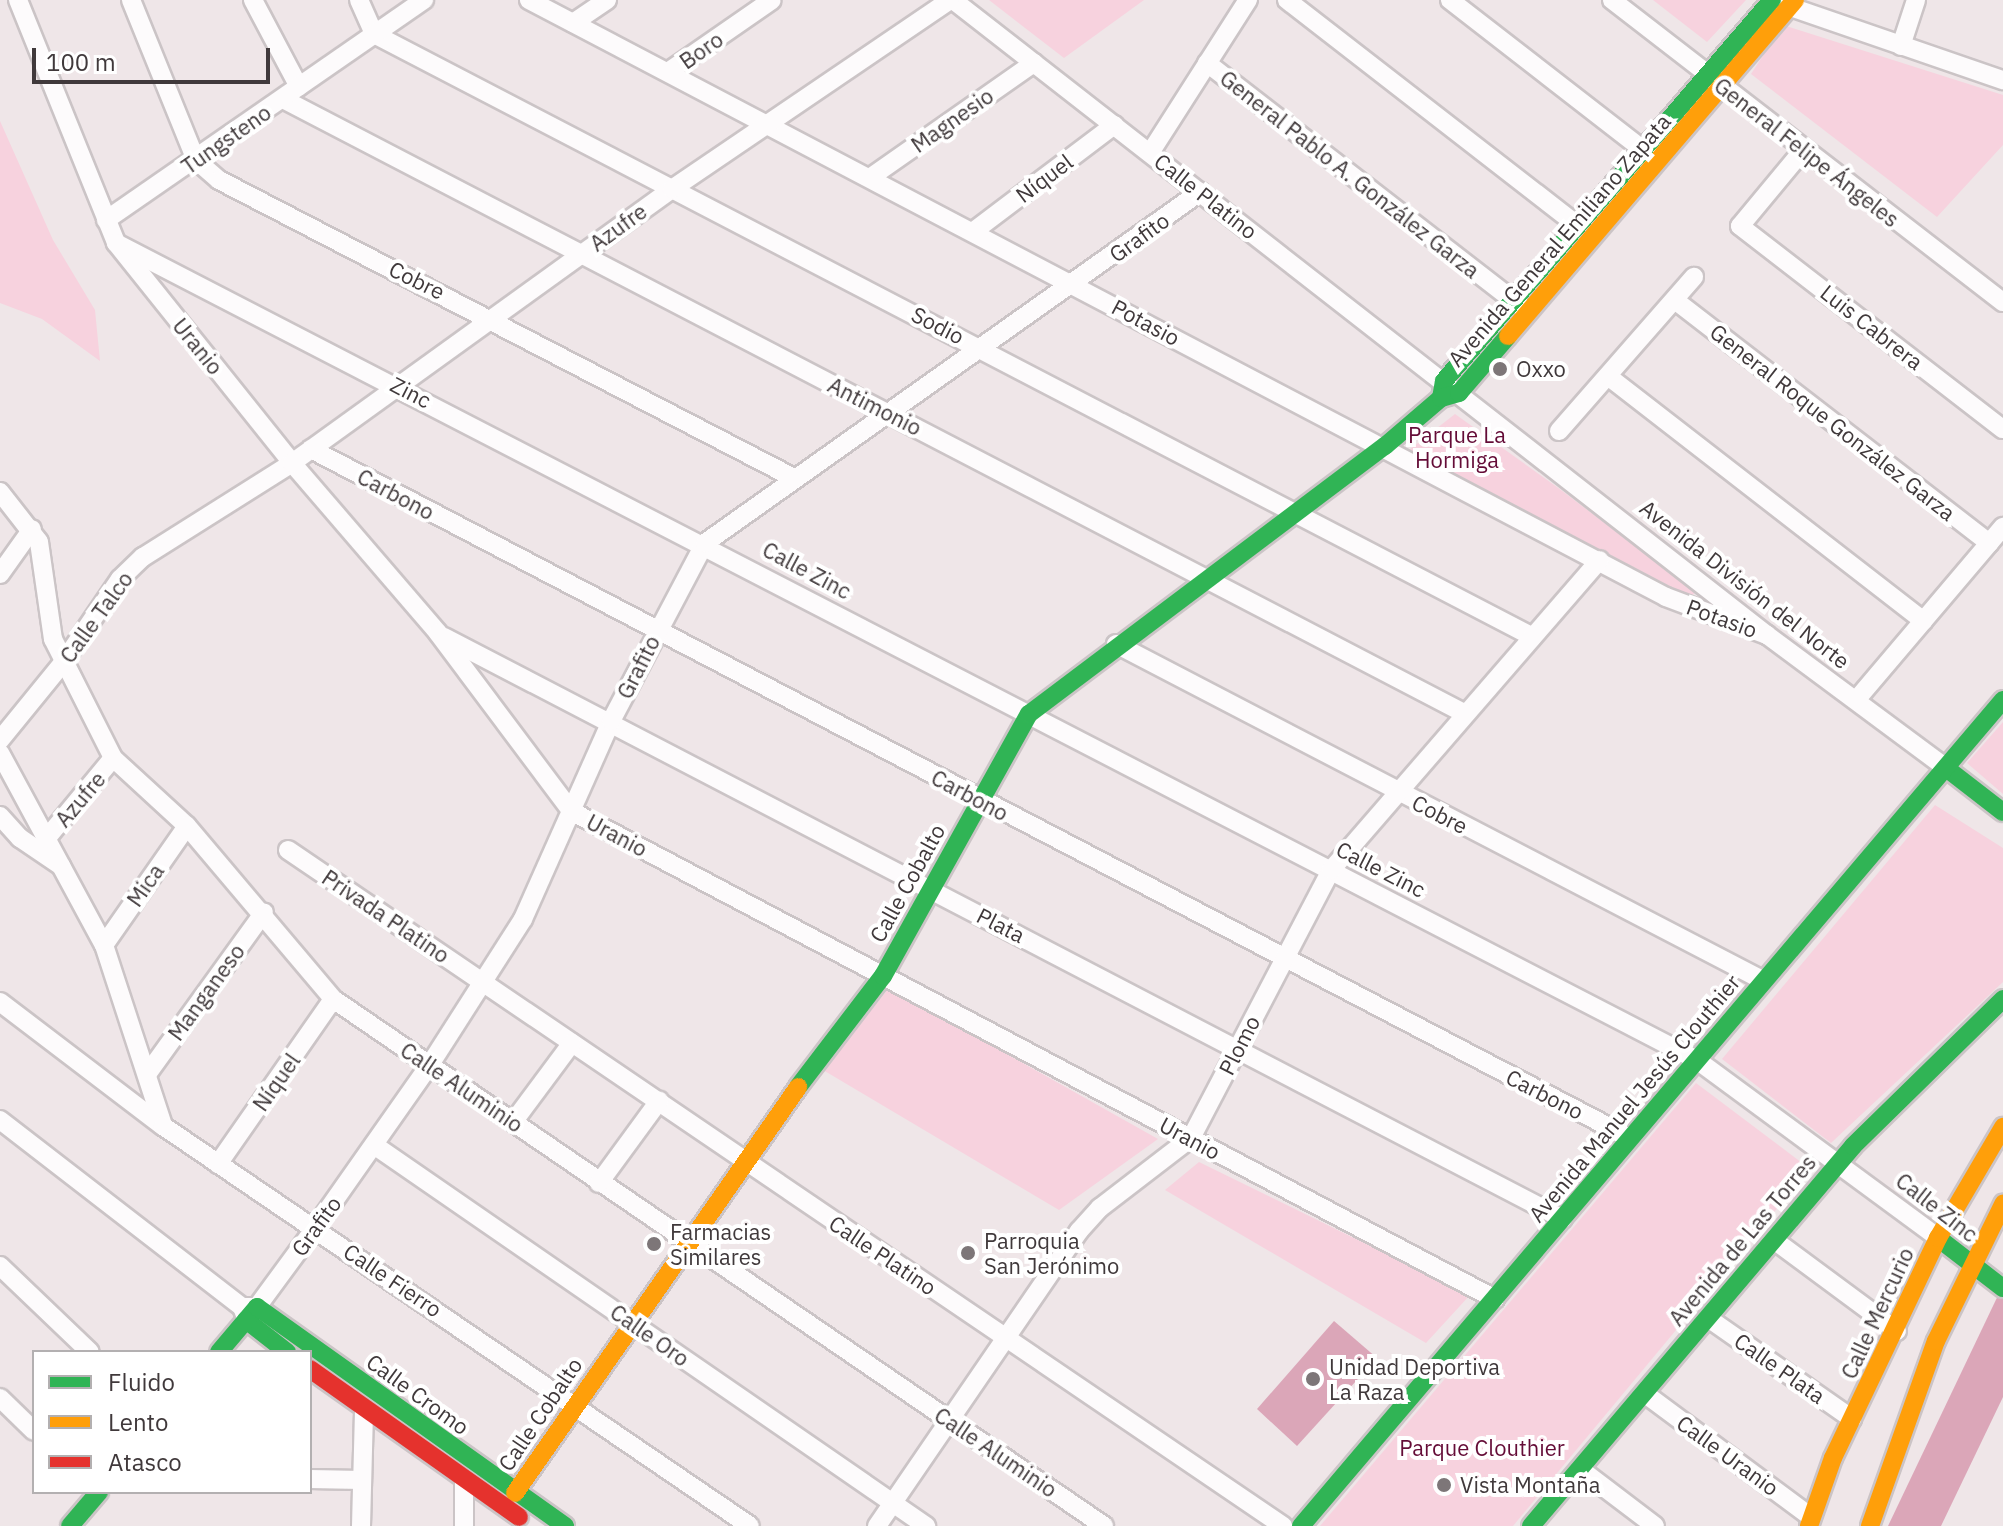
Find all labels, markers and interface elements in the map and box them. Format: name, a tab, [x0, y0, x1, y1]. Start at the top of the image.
street label: Boro	[674, 26, 728, 74]
scale bar	[36, 32, 274, 82]
text: 100 m	[46, 46, 116, 78]
street label: General Pablo A. González Garza	[1215, 64, 1485, 284]
street label: General Felipe Ángeles	[1709, 72, 1905, 232]
street label: Magnesio	[906, 82, 998, 158]
street label: Tungsteno	[176, 99, 276, 179]
street label: Avenida General Emiliano Zapata	[1442, 108, 1676, 372]
street label: Níquel	[1010, 148, 1078, 208]
street label: Calle Platino	[1149, 148, 1263, 244]
street label: Azufre	[584, 197, 652, 257]
street label: Grafito	[1104, 206, 1174, 268]
street label: Cobre	[385, 255, 449, 305]
street label: Luis Cabrera	[1816, 279, 1928, 375]
street label: Potasio	[1107, 293, 1185, 351]
street label: Sodio	[907, 301, 969, 349]
street label: Uranio	[167, 312, 229, 380]
street label: General Roque González Garza	[1705, 318, 1961, 526]
place label: Oxxo	[1516, 356, 1566, 382]
marker: Oxxo	[1491, 360, 1509, 378]
street label: Zinc	[386, 371, 436, 413]
street label: Antimonio	[824, 371, 926, 441]
park label: Parque La Hormiga	[1408, 421, 1506, 472]
street label: Carbono	[353, 463, 439, 525]
street label: Avenida División del Norte	[1635, 494, 1855, 674]
street label: Calle Zinc	[758, 536, 856, 604]
street label: Calle Talco	[54, 566, 138, 668]
street label: Potasio	[1683, 593, 1761, 643]
street label: Grafito	[611, 631, 665, 703]
street label: Carbono	[927, 764, 1013, 826]
street label: Azufre	[49, 766, 111, 832]
street label: Cobre	[1408, 789, 1472, 839]
street label: Uranio	[582, 808, 652, 862]
street label: Calle Cobalto	[864, 819, 950, 947]
street label: Calle Zinc	[1332, 835, 1430, 903]
street label: Mica	[121, 859, 169, 911]
street label: Privada Platino	[317, 864, 455, 968]
street label: Plata	[972, 902, 1030, 948]
street label: Manganeso	[162, 939, 250, 1045]
street label: Avenida Manuel Jesús Clouthier	[1523, 969, 1745, 1227]
street label: Plomo	[1213, 1011, 1265, 1079]
street label: Calle Aluminio	[396, 1036, 528, 1138]
street label: Níquel	[247, 1048, 305, 1116]
street label: Carbono	[1502, 1063, 1588, 1125]
street label: Uranio	[1155, 1111, 1225, 1165]
street label: Avenida de Las Torres	[1663, 1149, 1821, 1331]
street label: Calle Zinc	[1891, 1167, 1983, 1247]
street label: Grafito	[285, 1191, 347, 1261]
street label: Calle Platino	[824, 1209, 942, 1301]
place label: Farmacias Similares	[670, 1218, 771, 1270]
place label: Parroquia San Jerónimo	[984, 1227, 1119, 1278]
marker: Farmacias Similares	[645, 1235, 663, 1253]
street label: Calle Fierro	[339, 1238, 447, 1322]
street label: Calle Mercurio	[1835, 1243, 1919, 1383]
marker: Parroquia San Jerónimo	[959, 1244, 977, 1262]
street label: Calle Oro	[605, 1298, 695, 1372]
street label: Calle Plata	[1729, 1327, 1831, 1409]
street label: Calle Cromo	[362, 1348, 474, 1440]
legend	[32, 1350, 312, 1494]
street label: Calle Cobalto	[492, 1352, 588, 1476]
place label: Unidad Deportiva La Raza	[1329, 1353, 1500, 1404]
text: Fluido	[108, 1366, 175, 1398]
marker: Unidad Deportiva La Raza	[1304, 1370, 1322, 1388]
street label: Calle Aluminio	[930, 1401, 1062, 1503]
text: Lento	[108, 1406, 168, 1438]
street label: Calle Uranio	[1672, 1409, 1784, 1501]
park label: Parque Clouthier	[1399, 1435, 1565, 1461]
text: Atasco	[108, 1446, 182, 1478]
place label: Vista Montaña	[1460, 1472, 1601, 1498]
marker: Vista Montaña	[1435, 1476, 1453, 1494]

